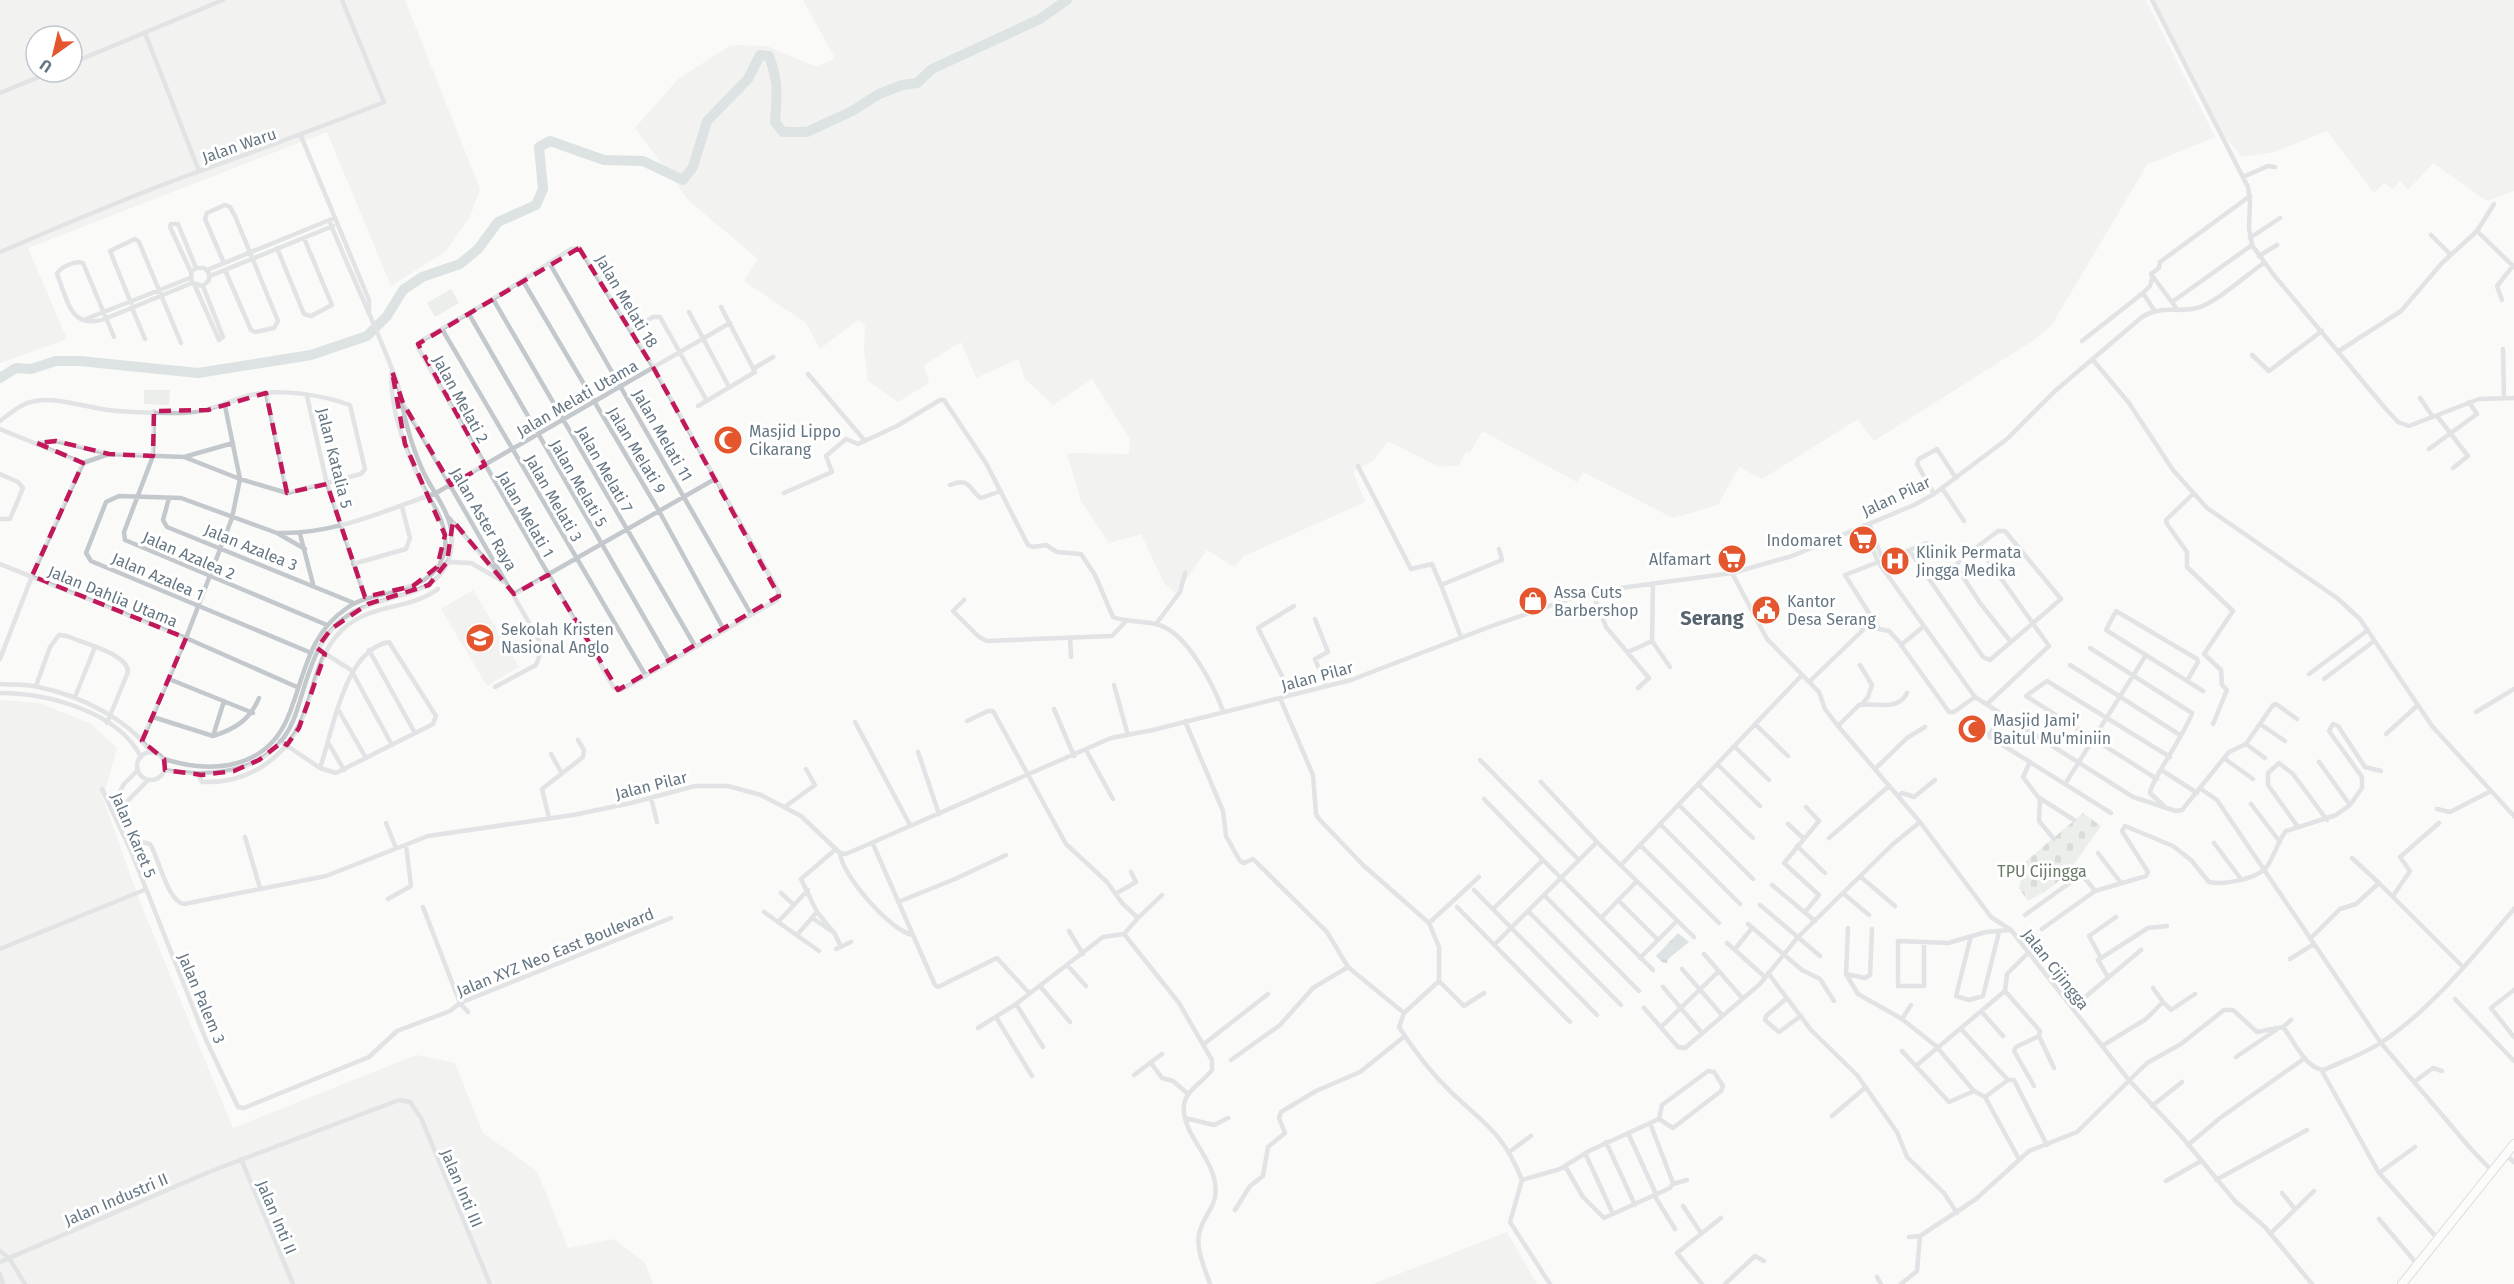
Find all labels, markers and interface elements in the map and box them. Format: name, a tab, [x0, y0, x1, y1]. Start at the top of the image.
north arrow	[24, 24, 84, 84]
text: U	[36, 55, 56, 77]
street label: Jalan Waru	[200, 124, 279, 167]
street label: Jalan Melati 18	[591, 251, 662, 351]
street label: Jalan Melati 2	[429, 352, 492, 446]
street label: Jalan Melati Utama	[513, 356, 641, 441]
street label: Jalan Melati 11	[629, 386, 697, 485]
street label: Jalan Melati 9	[603, 403, 670, 497]
street label: Jalan Katalia 5	[313, 406, 356, 510]
place label: Masjid Lippo Cikarang	[749, 422, 841, 459]
street label: Jalan Melati 7	[572, 423, 637, 516]
mosque icon: Masjid Lippo Cikarang	[712, 424, 744, 456]
street label: Jalan Melati 5	[546, 436, 611, 530]
street label: Jalan Melati 3	[521, 451, 586, 545]
street label: Jalan Aster Raya	[446, 464, 521, 574]
street label: Jalan Melati 1	[493, 468, 558, 561]
street label: Jalan Pilar	[1859, 472, 1934, 521]
street label: Jalan Azalea 3	[201, 520, 300, 575]
supermarket icon: Indomaret	[1847, 524, 1879, 556]
street label: Jalan Azalea 2	[140, 527, 238, 584]
place label: Indomaret	[1766, 531, 1842, 550]
supermarket icon: Alfamart	[1716, 543, 1748, 575]
place label: Klinik Permata Jingga Medika	[1916, 543, 2021, 580]
hospital icon: Klinik Permata Jingga Medika	[1879, 545, 1911, 577]
street label: Jalan Azalea 1	[109, 549, 207, 604]
place label: Alfamart	[1649, 550, 1711, 569]
street label: Jalan Dahlia Utama	[45, 562, 180, 631]
place label: Assa Cuts Barbershop	[1554, 583, 1638, 620]
shop icon: Assa Cuts Barbershop	[1517, 585, 1549, 617]
place label: Kantor Desa Serang	[1787, 592, 1876, 629]
public building icon: Kantor Desa Serang	[1750, 594, 1782, 626]
district label: Serang	[1680, 606, 1745, 630]
place label: Sekolah Kristen Nasional Anglo	[501, 620, 614, 657]
school or university icon: Sekolah Kristen Nasional Anglo	[464, 622, 496, 654]
street label: Jalan Pilar	[1279, 658, 1356, 695]
place label: Masjid Jami' Baitul Mu'miniin	[1993, 711, 2111, 748]
mosque icon: Masjid Jami' Baitul Mu'miniin	[1956, 713, 1988, 745]
street label: Jalan Pilar	[613, 767, 690, 804]
street label: Jalan Karet 5	[107, 790, 160, 881]
park label: TPU Cijingga	[1997, 862, 2087, 881]
street label: Jalan XYZ Neo East Boulevard	[454, 904, 657, 1001]
street label: Jalan Cijingga	[2018, 925, 2093, 1013]
street label: Jalan Palem 3	[174, 950, 229, 1046]
street label: Jalan Inti III	[437, 1146, 487, 1230]
street label: Jalan Industri II	[61, 1169, 171, 1230]
street label: Jalan Inti II	[252, 1177, 301, 1257]

